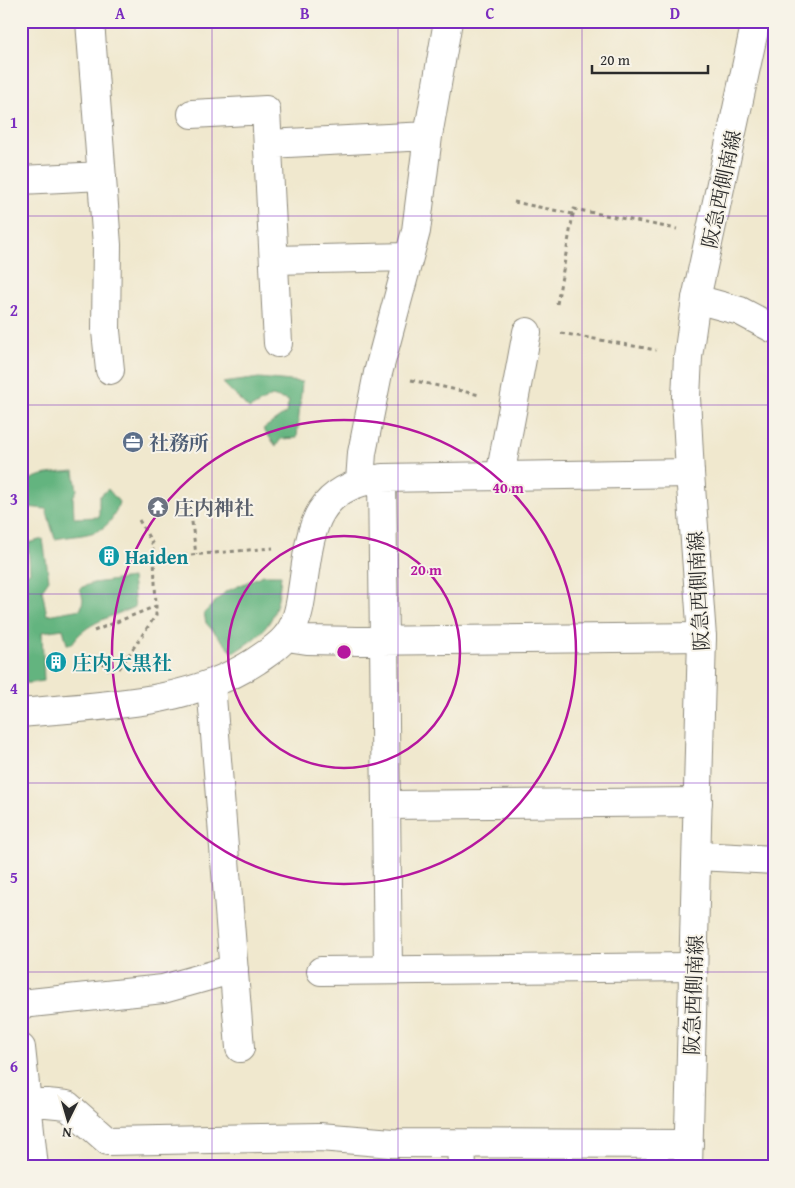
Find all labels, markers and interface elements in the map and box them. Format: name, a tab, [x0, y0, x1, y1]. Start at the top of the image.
text: A	[115, 1, 126, 25]
text: B	[300, 1, 310, 25]
text: C	[485, 1, 495, 25]
text: D	[670, 1, 680, 25]
scale bar	[592, 42, 709, 74]
text: 20 m	[600, 49, 631, 70]
text: 1	[10, 110, 18, 134]
street label: 阪急西側南線	[694, 127, 748, 251]
text: 2	[10, 298, 18, 322]
place label: 社務所	[149, 428, 209, 457]
office icon: 社務所	[121, 430, 145, 454]
text: 40 m	[492, 477, 524, 498]
text: 3	[10, 487, 18, 511]
place label: 庄内神社	[174, 493, 254, 522]
temple icon: 庄内神社	[146, 495, 170, 519]
street label: 阪急西側南線	[680, 530, 716, 652]
place label: Haiden	[125, 542, 189, 571]
building icon: Haiden	[97, 544, 121, 568]
text: 20 m	[410, 559, 442, 580]
centre of rings	[335, 643, 353, 661]
place label: 庄内大黒社	[72, 648, 172, 677]
building icon: 庄内大黒社	[44, 650, 68, 674]
text: 4	[10, 676, 18, 700]
text: 5	[10, 865, 18, 889]
street label: 阪急西側南線	[676, 935, 710, 1055]
text: 6	[10, 1054, 18, 1078]
north arrow	[42, 1096, 92, 1146]
text: N	[61, 1123, 72, 1143]

